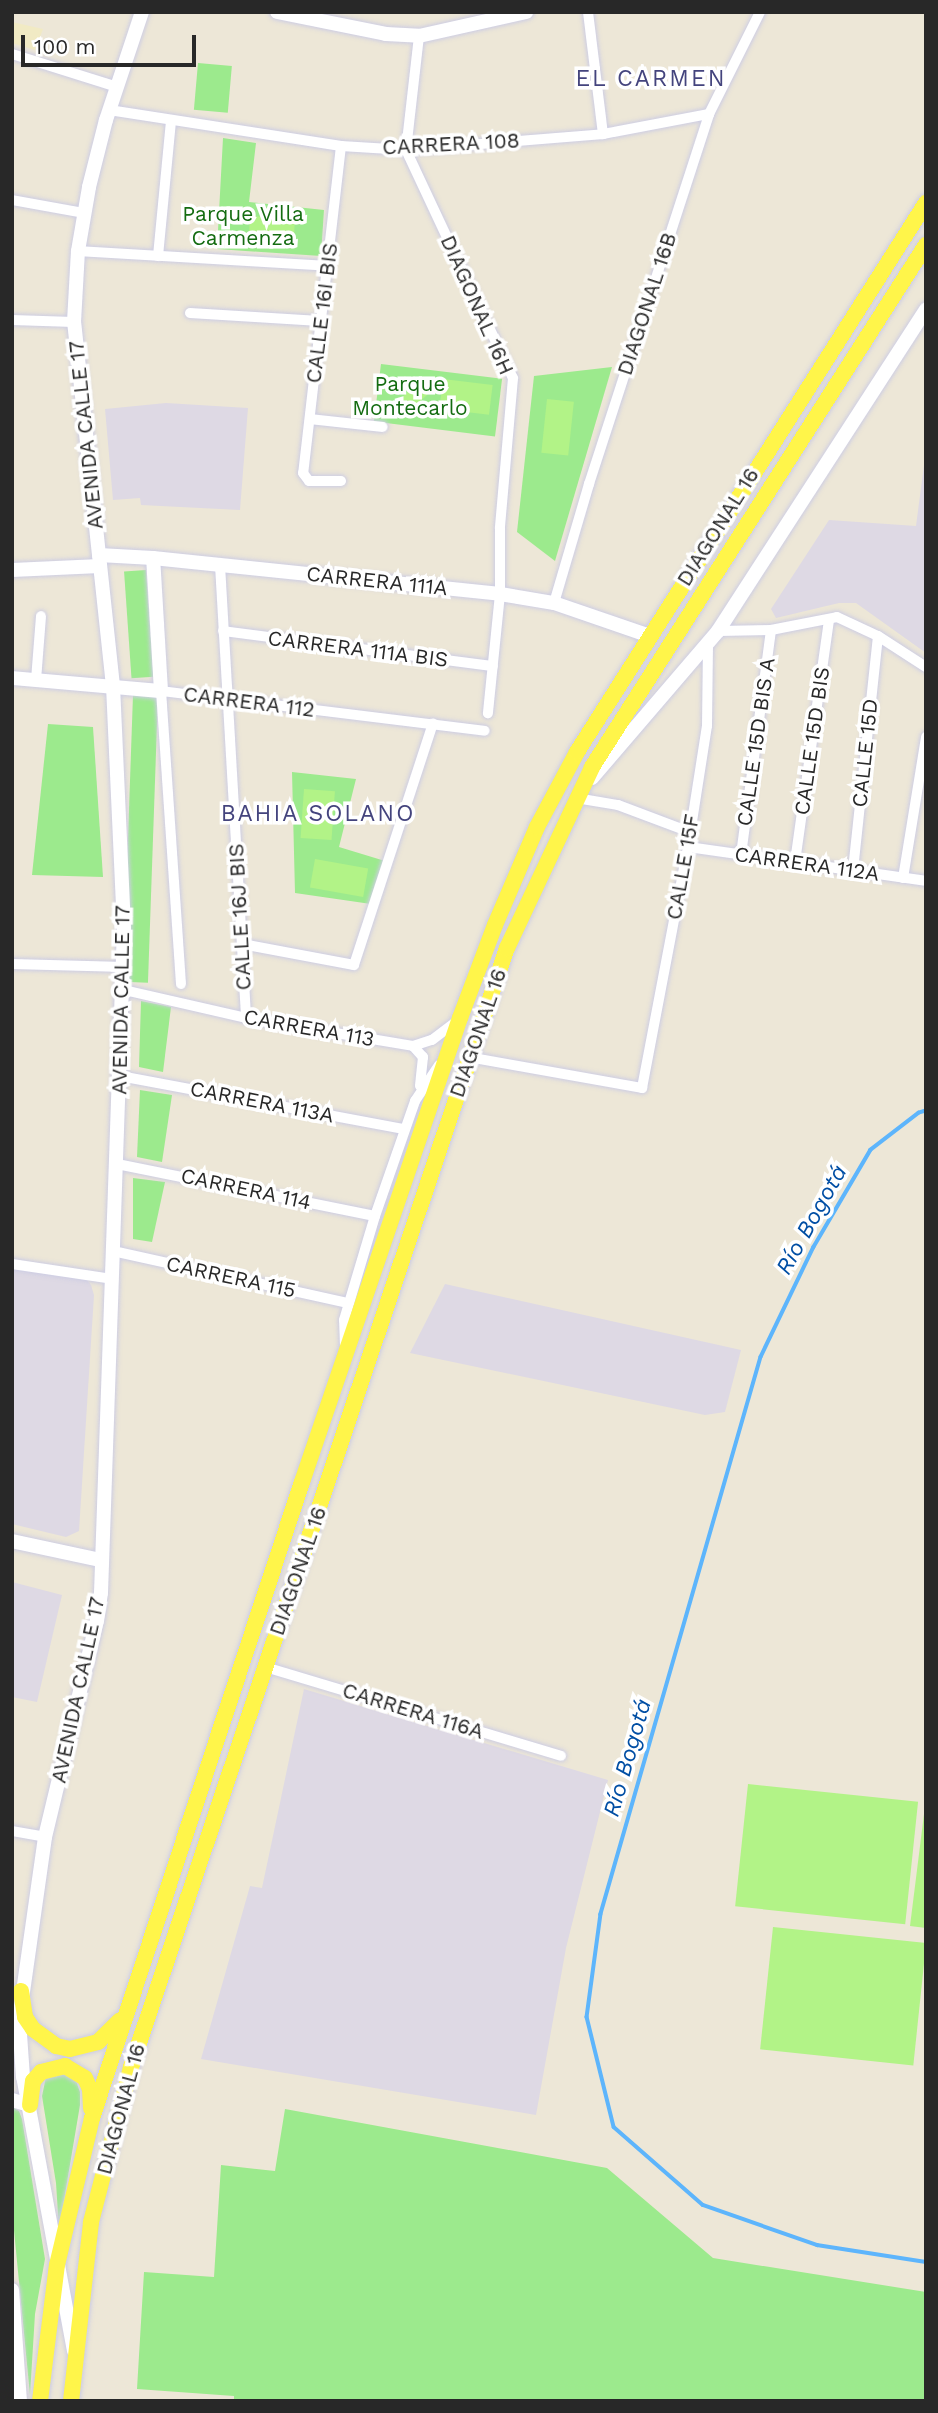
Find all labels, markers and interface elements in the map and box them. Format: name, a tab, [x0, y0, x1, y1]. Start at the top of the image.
scale bar	[24, 21, 200, 65]
text: 100 m	[34, 34, 96, 59]
district label: EL CARMEN	[576, 65, 726, 93]
street label: CARRERA 108	[381, 128, 521, 160]
park label: Parque Villa Carmenza	[182, 201, 304, 251]
street label: DIAGONAL 16B	[612, 229, 682, 379]
street label: DIAGONAL 16H	[435, 231, 519, 379]
street label: CALLE 16I BIS	[301, 241, 343, 385]
street label: AVENIDA CALLE 17	[63, 339, 109, 531]
park label: Parque Montecarlo	[352, 371, 468, 421]
street label: DIAGONAL 16	[671, 463, 765, 591]
street label: CARRERA 111A	[305, 561, 449, 601]
street label: CARRERA 111A BIS	[265, 625, 451, 673]
street label: CALLE 15D BIS A	[732, 656, 780, 828]
street label: CALLE 15D BIS	[789, 665, 835, 817]
street label: CARRERA 112	[181, 681, 317, 723]
street label: CALLE 15D	[847, 697, 883, 809]
district label: BAHIA SOLANO	[222, 800, 414, 828]
street label: CALLE 15F	[661, 812, 705, 922]
street label: CARRERA 112A	[732, 841, 882, 887]
street label: CALLE 16J BIS	[224, 843, 256, 991]
street label: AVENIDA CALLE 17	[107, 904, 135, 1096]
street label: DIAGONAL 16	[444, 965, 512, 1101]
street label: CARRERA 113	[241, 1004, 377, 1052]
street label: CARRERA 113A	[187, 1076, 337, 1128]
water label: Río Bogotá	[771, 1160, 853, 1280]
street label: CARRERA 114	[178, 1163, 314, 1215]
street label: CARRERA 115	[163, 1251, 299, 1303]
street label: DIAGONAL 16	[264, 1503, 332, 1639]
street label: AVENIDA CALLE 17	[46, 1594, 110, 1786]
street label: CARRERA 116A	[339, 1677, 487, 1745]
water label: Río Bogotá	[598, 1696, 658, 1820]
street label: DIAGONAL 16	[91, 2040, 151, 2178]

